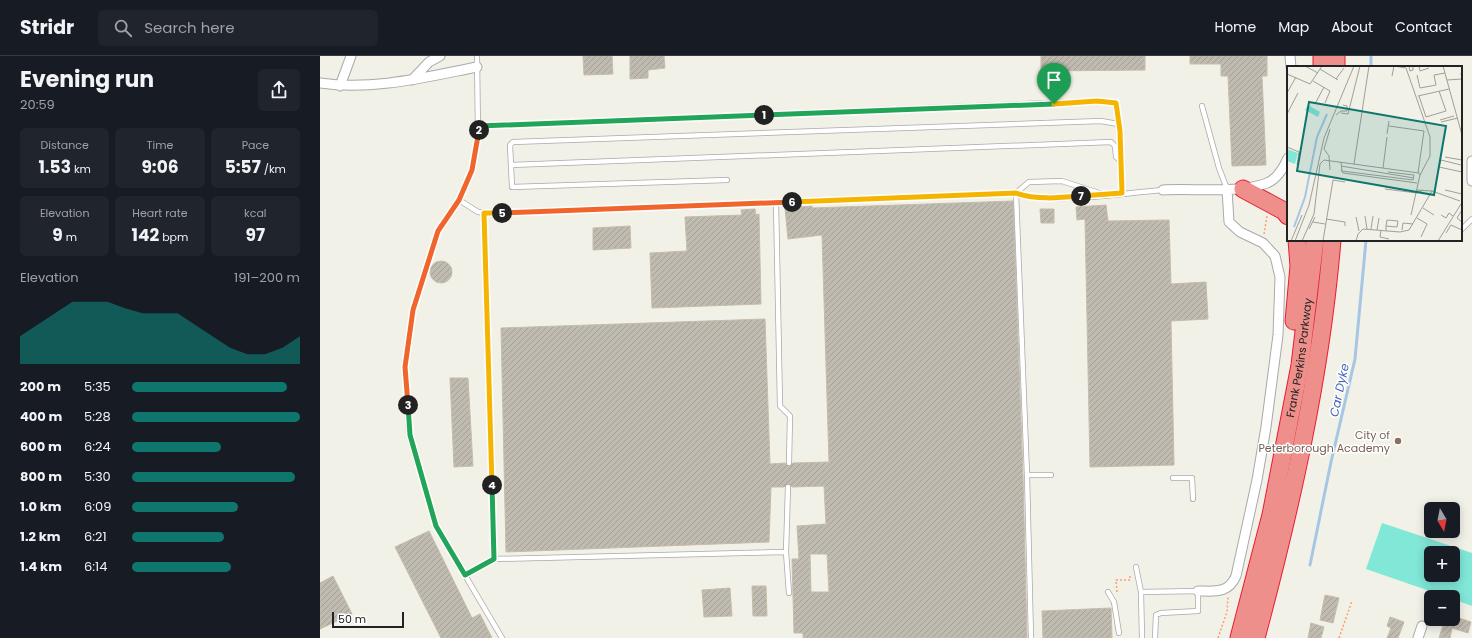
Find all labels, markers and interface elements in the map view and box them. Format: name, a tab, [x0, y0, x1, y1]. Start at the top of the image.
search box	[98, 10, 378, 46]
text: Stridr	[20, 14, 74, 41]
icon: search	[112, 17, 134, 39]
text: Search here	[144, 17, 235, 38]
text: Home	[1214, 17, 1256, 37]
text: Map	[1278, 17, 1309, 37]
text: About	[1331, 17, 1373, 37]
text: Contact	[1395, 17, 1452, 37]
pin	[1037, 63, 1071, 104]
text: Evening run	[20, 64, 154, 95]
inset map	[1287, 66, 1462, 241]
button: share	[258, 69, 300, 111]
icon: arrive	[1043, 69, 1065, 91]
text: 20:59	[20, 95, 55, 114]
pin: 1	[754, 105, 774, 125]
text: 1	[762, 107, 766, 123]
pin: 2	[469, 120, 489, 140]
text: 2	[476, 122, 482, 138]
text: Distance	[41, 137, 89, 153]
text: Time	[147, 137, 173, 153]
text: Pace	[242, 137, 269, 153]
text: 1.53	[38, 155, 71, 179]
text: 9:06	[141, 155, 179, 179]
text: 5:57	[225, 155, 261, 179]
text: km	[71, 161, 91, 177]
text: /km	[261, 161, 286, 177]
pin: 7	[1071, 186, 1091, 206]
text: 7	[1078, 188, 1084, 204]
pin: 6	[782, 192, 802, 212]
text: 6	[788, 194, 796, 210]
pin: 5	[492, 203, 512, 223]
text: Elevation	[40, 205, 89, 221]
text: Heart rate	[132, 205, 188, 221]
text: kcal	[244, 205, 267, 221]
text: 5	[498, 205, 506, 221]
text: 9	[52, 223, 63, 247]
text: 142	[132, 223, 159, 247]
text: 97	[246, 223, 265, 247]
text: m	[63, 229, 77, 245]
text: bpm	[159, 229, 188, 245]
text: Elevation	[20, 268, 79, 287]
text: 191–200 m	[234, 268, 300, 287]
street label: Frank Perkins Parkway	[1282, 296, 1316, 419]
water label: Car Dyke	[1325, 361, 1353, 418]
text: 200 m	[20, 377, 61, 396]
text: 5:35	[84, 377, 111, 396]
pin: 3	[398, 395, 418, 415]
text: 3	[405, 397, 411, 413]
text: 400 m	[20, 407, 62, 426]
text: 5:28	[84, 407, 111, 426]
place label: City of Peterborough Academy	[1259, 427, 1391, 456]
marker: City of Peterborough Academy	[1393, 436, 1403, 446]
text: 600 m	[20, 437, 62, 456]
text: 6:24	[84, 437, 111, 456]
text: 800 m	[20, 467, 62, 486]
text: 5:30	[84, 467, 111, 486]
pin: 4	[482, 475, 502, 495]
text: 4	[488, 477, 496, 493]
text: 1.0 km	[20, 497, 62, 516]
text: 6:09	[84, 497, 111, 516]
north arrow	[1424, 502, 1460, 538]
map controls	[1424, 502, 1460, 626]
text: 1.2 km	[20, 527, 61, 546]
text: 6:21	[84, 527, 107, 546]
button: +	[1424, 546, 1460, 582]
text: 1.4 km	[20, 557, 62, 576]
text: 6:14	[84, 557, 107, 576]
button: −	[1424, 590, 1460, 626]
scale bar	[332, 610, 404, 629]
text: 50 m	[338, 611, 366, 627]

